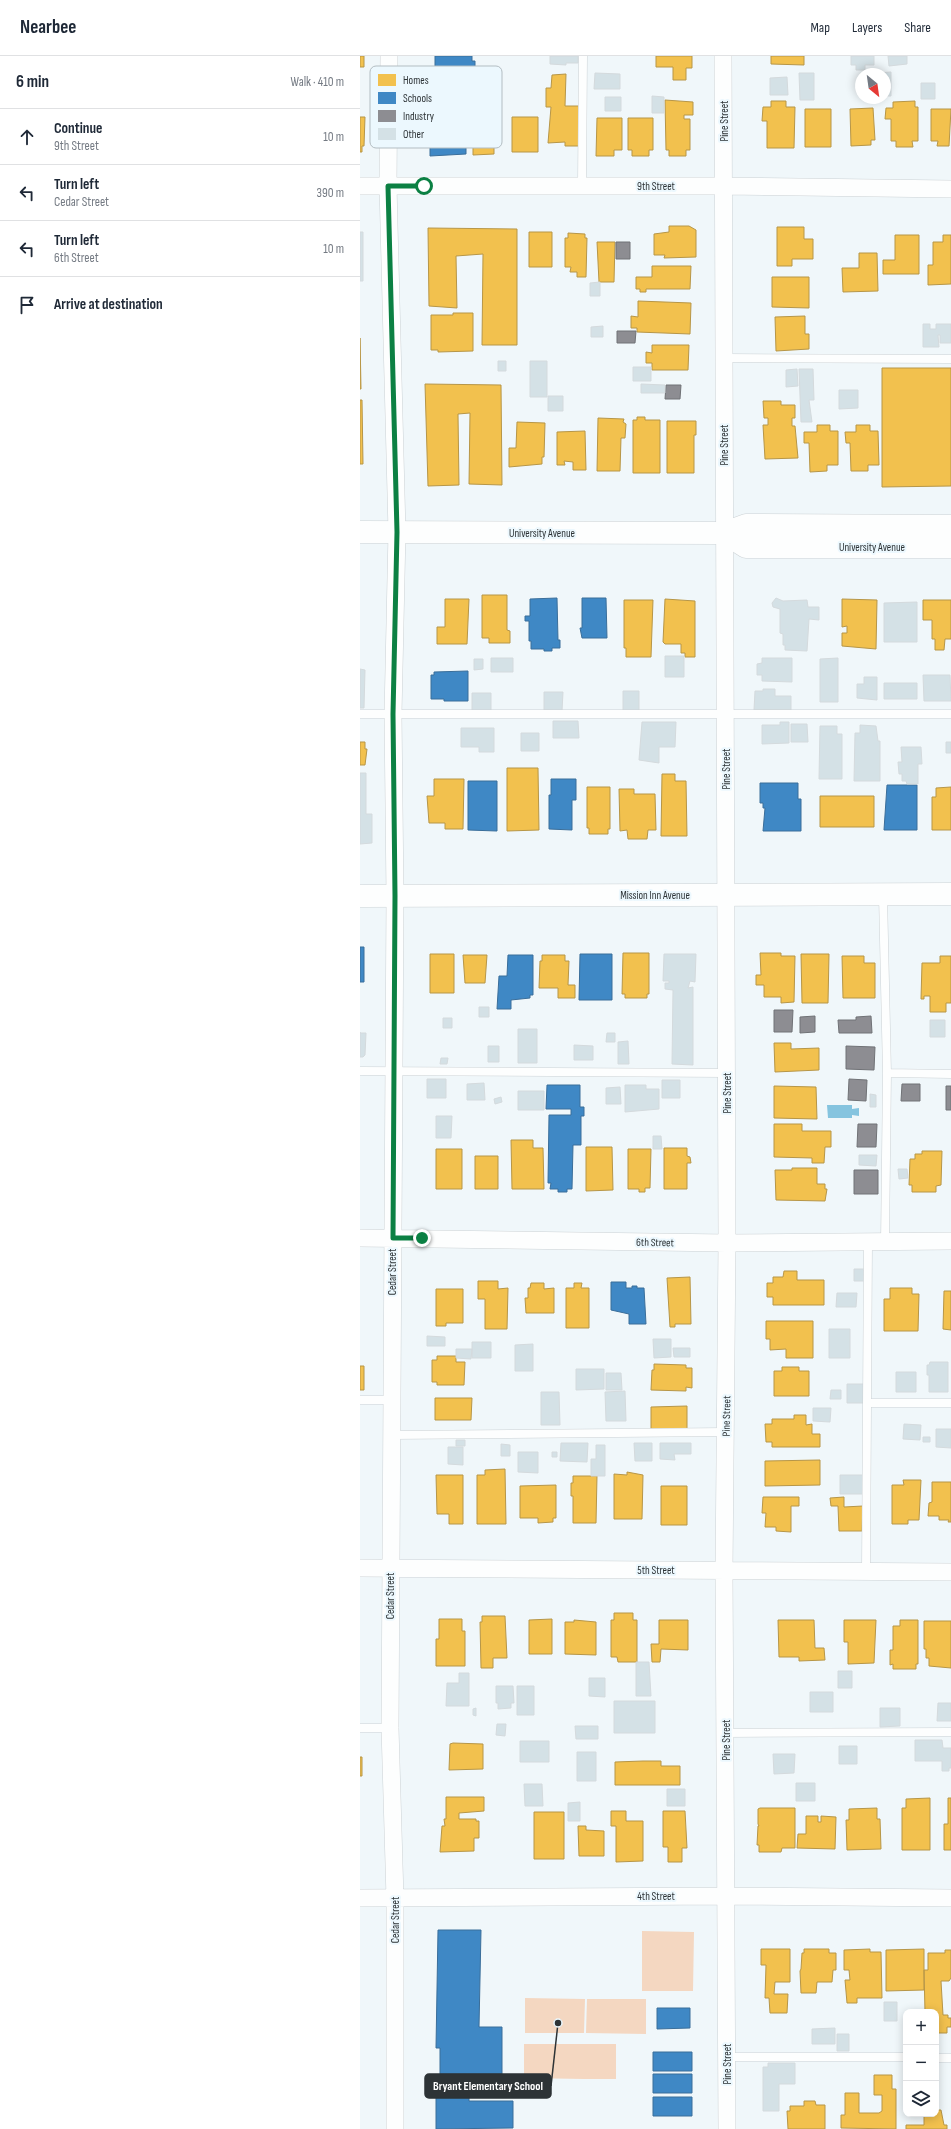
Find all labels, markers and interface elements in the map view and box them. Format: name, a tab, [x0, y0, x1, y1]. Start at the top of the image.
text: Nearbee	[20, 16, 76, 39]
text: Map	[810, 19, 830, 36]
text: Layers	[852, 19, 882, 36]
text: Share	[904, 19, 931, 36]
legend	[370, 66, 502, 148]
north arrow	[855, 68, 891, 104]
text: 6 min	[16, 72, 49, 92]
text: Walk · 410 m	[291, 74, 344, 90]
text: Homes	[403, 74, 429, 87]
text: Schools	[403, 92, 432, 105]
street label: Pine Street	[718, 100, 731, 141]
text: Industry	[403, 110, 435, 123]
text: Continue	[54, 119, 103, 138]
icon: ahead	[16, 126, 38, 148]
text: Other	[403, 128, 424, 141]
text: 10 m	[323, 129, 344, 145]
text: 9th Street	[54, 138, 99, 154]
text: Turn left	[54, 175, 99, 194]
route start	[415, 177, 433, 195]
street label: 9th Street	[637, 180, 676, 193]
icon: left	[16, 182, 38, 204]
text: 390 m	[317, 185, 344, 201]
text: Cedar Street	[54, 194, 109, 210]
text: Turn left	[54, 231, 99, 250]
icon: left	[16, 238, 38, 260]
text: 10 m	[323, 241, 344, 257]
text: 6th Street	[54, 250, 99, 266]
icon: arrive	[16, 294, 38, 316]
text: Arrive at destination	[54, 295, 163, 314]
street label: Pine Street	[718, 424, 731, 465]
street label: University Avenue	[509, 527, 575, 540]
street label: University Avenue	[839, 541, 905, 554]
street label: Pine Street	[720, 748, 733, 789]
street label: Mission Inn Avenue	[620, 889, 690, 902]
street label: Pine Street	[721, 1072, 734, 1113]
route end	[413, 1229, 431, 1247]
street label: 6th Street	[636, 1236, 675, 1249]
street label: Cedar Street	[386, 1248, 399, 1295]
street label: Pine Street	[720, 1395, 733, 1437]
street label: 5th Street	[637, 1564, 675, 1577]
street label: Cedar Street	[384, 1572, 397, 1619]
street label: Pine Street	[720, 1719, 733, 1760]
street label: 4th Street	[637, 1890, 675, 1903]
street label: Cedar Street	[389, 1896, 402, 1943]
map controls	[903, 2009, 939, 2117]
button: +	[903, 2009, 939, 2045]
street label: Pine Street	[721, 2043, 734, 2084]
button: −	[903, 2045, 939, 2081]
callout: Bryant Elementary School	[425, 2074, 551, 2098]
text: Bryant Elementary School	[433, 2079, 543, 2094]
button: layers	[903, 2081, 939, 2117]

